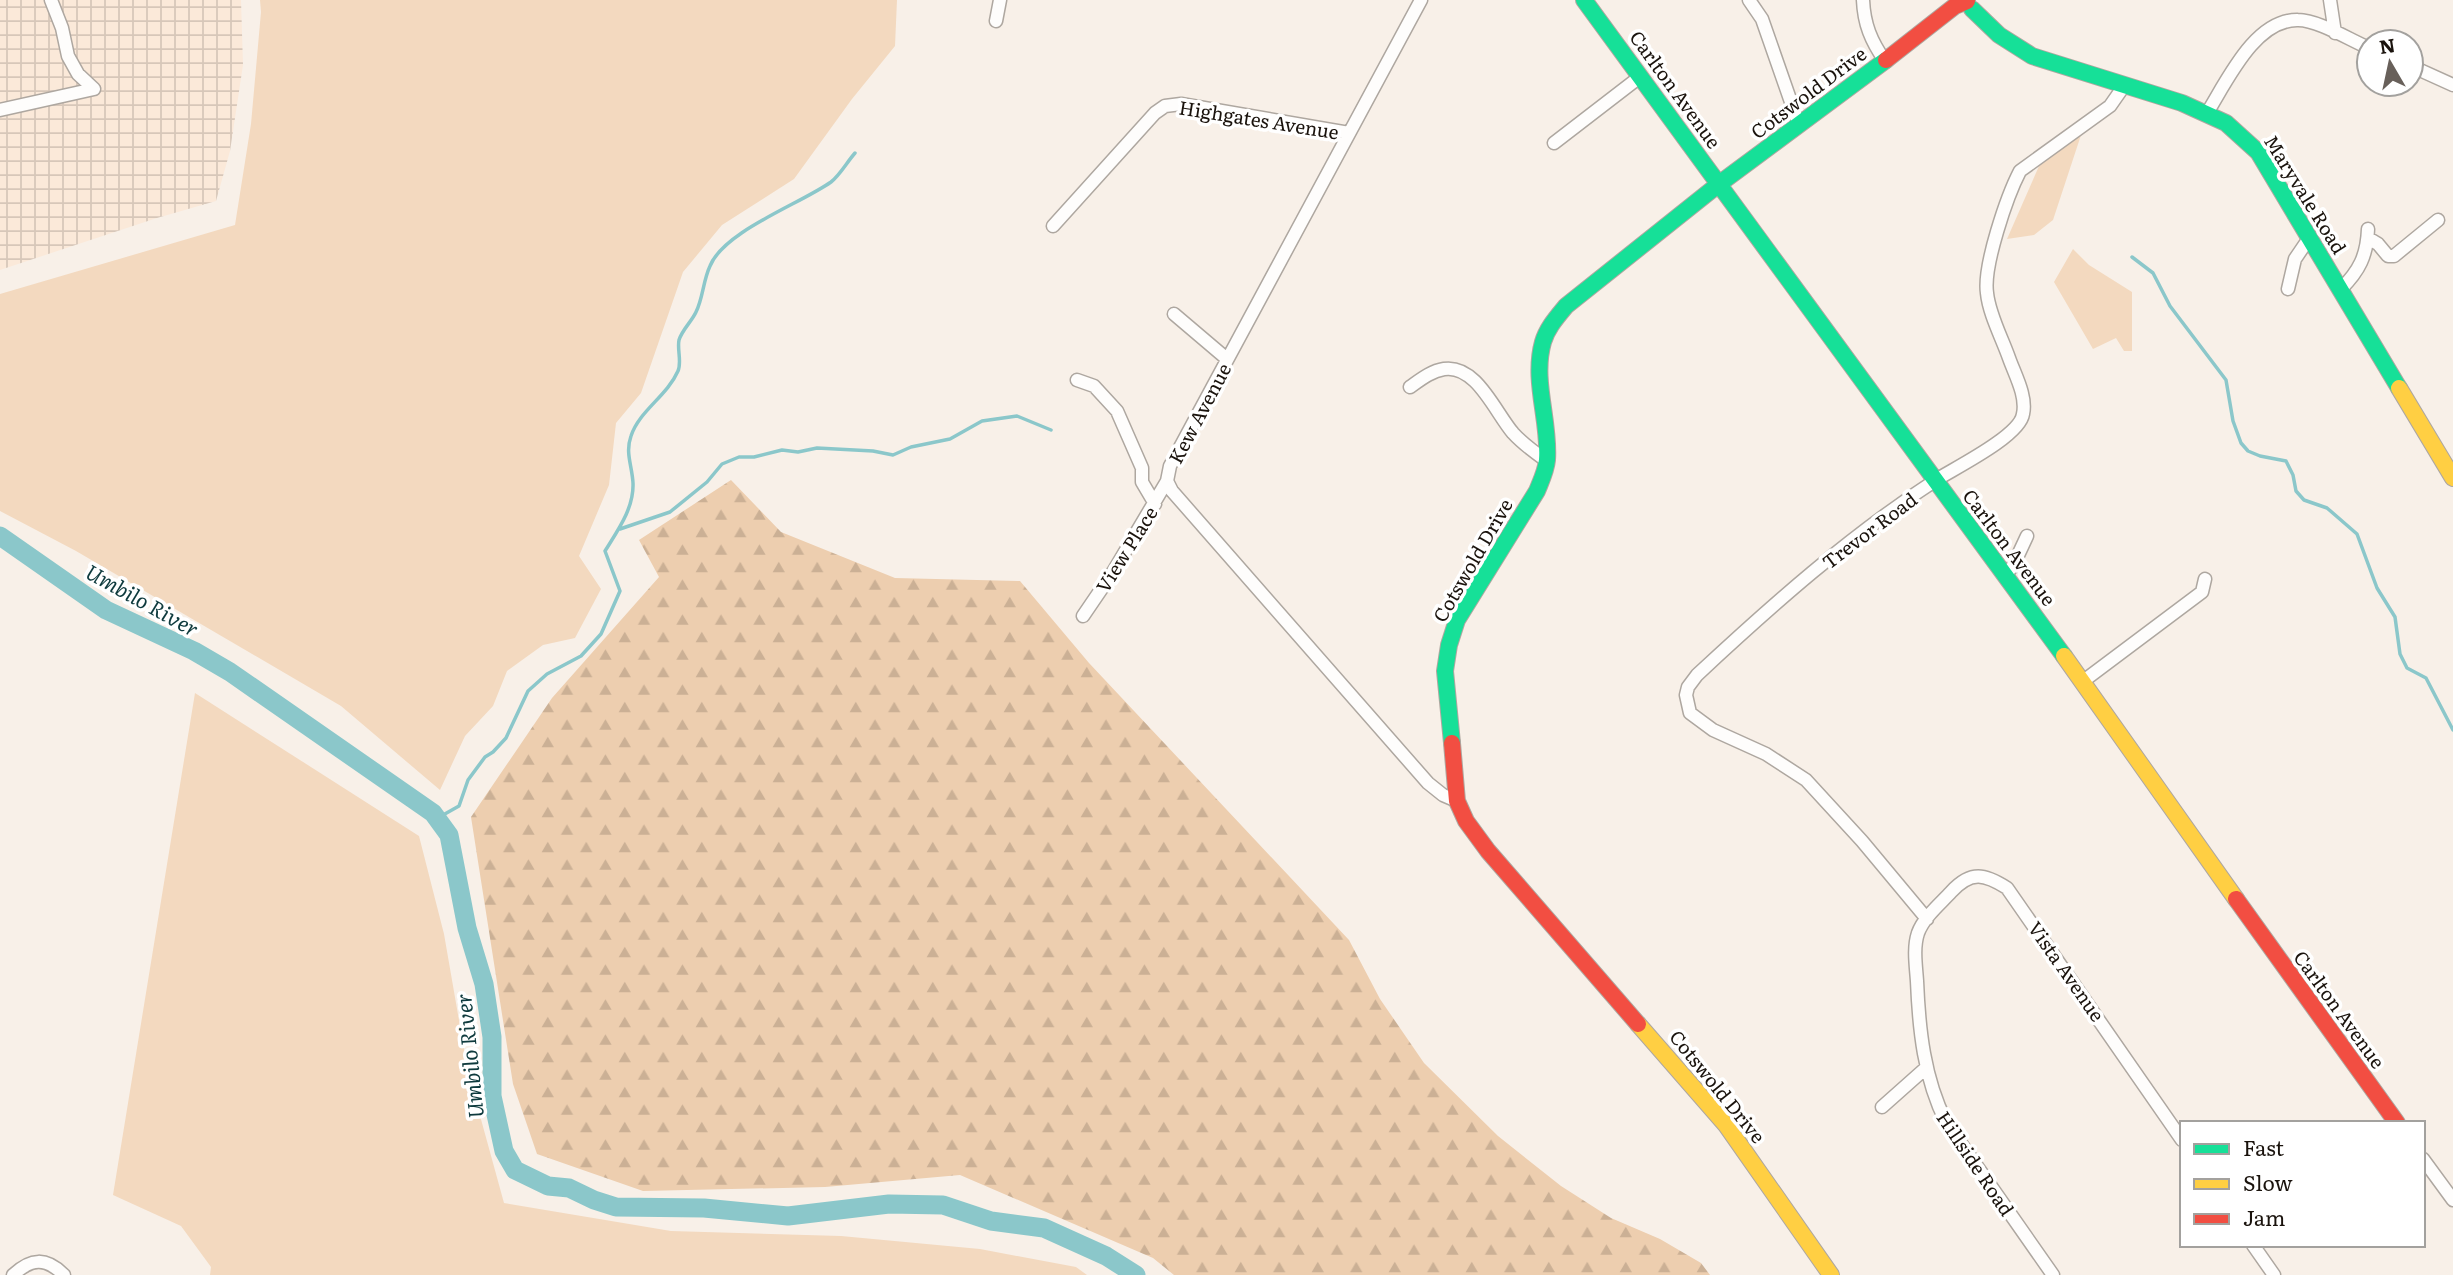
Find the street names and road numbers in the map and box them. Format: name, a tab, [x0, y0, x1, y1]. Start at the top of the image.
street label: Carlton Avenue	[1624, 24, 1728, 154]
street label: Cotswold Drive	[1744, 39, 1872, 145]
street label: Highgates Avenue	[1177, 93, 1341, 145]
street label: Maryvale Road	[2258, 129, 2354, 259]
street label: Kew Avenue	[1161, 358, 1237, 468]
street label: Carlton Avenue	[1957, 483, 2063, 611]
street label: Trevor Road	[1816, 485, 1923, 575]
street label: Cotswold Drive	[1425, 493, 1519, 627]
street label: View Place	[1088, 500, 1164, 598]
street label: Vista Avenue	[2022, 915, 2112, 1027]
street label: Carlton Avenue	[2288, 944, 2392, 1074]
street label: Cotswold Drive	[1664, 1023, 1773, 1149]
street label: Hillside Road	[1931, 1105, 2022, 1221]

